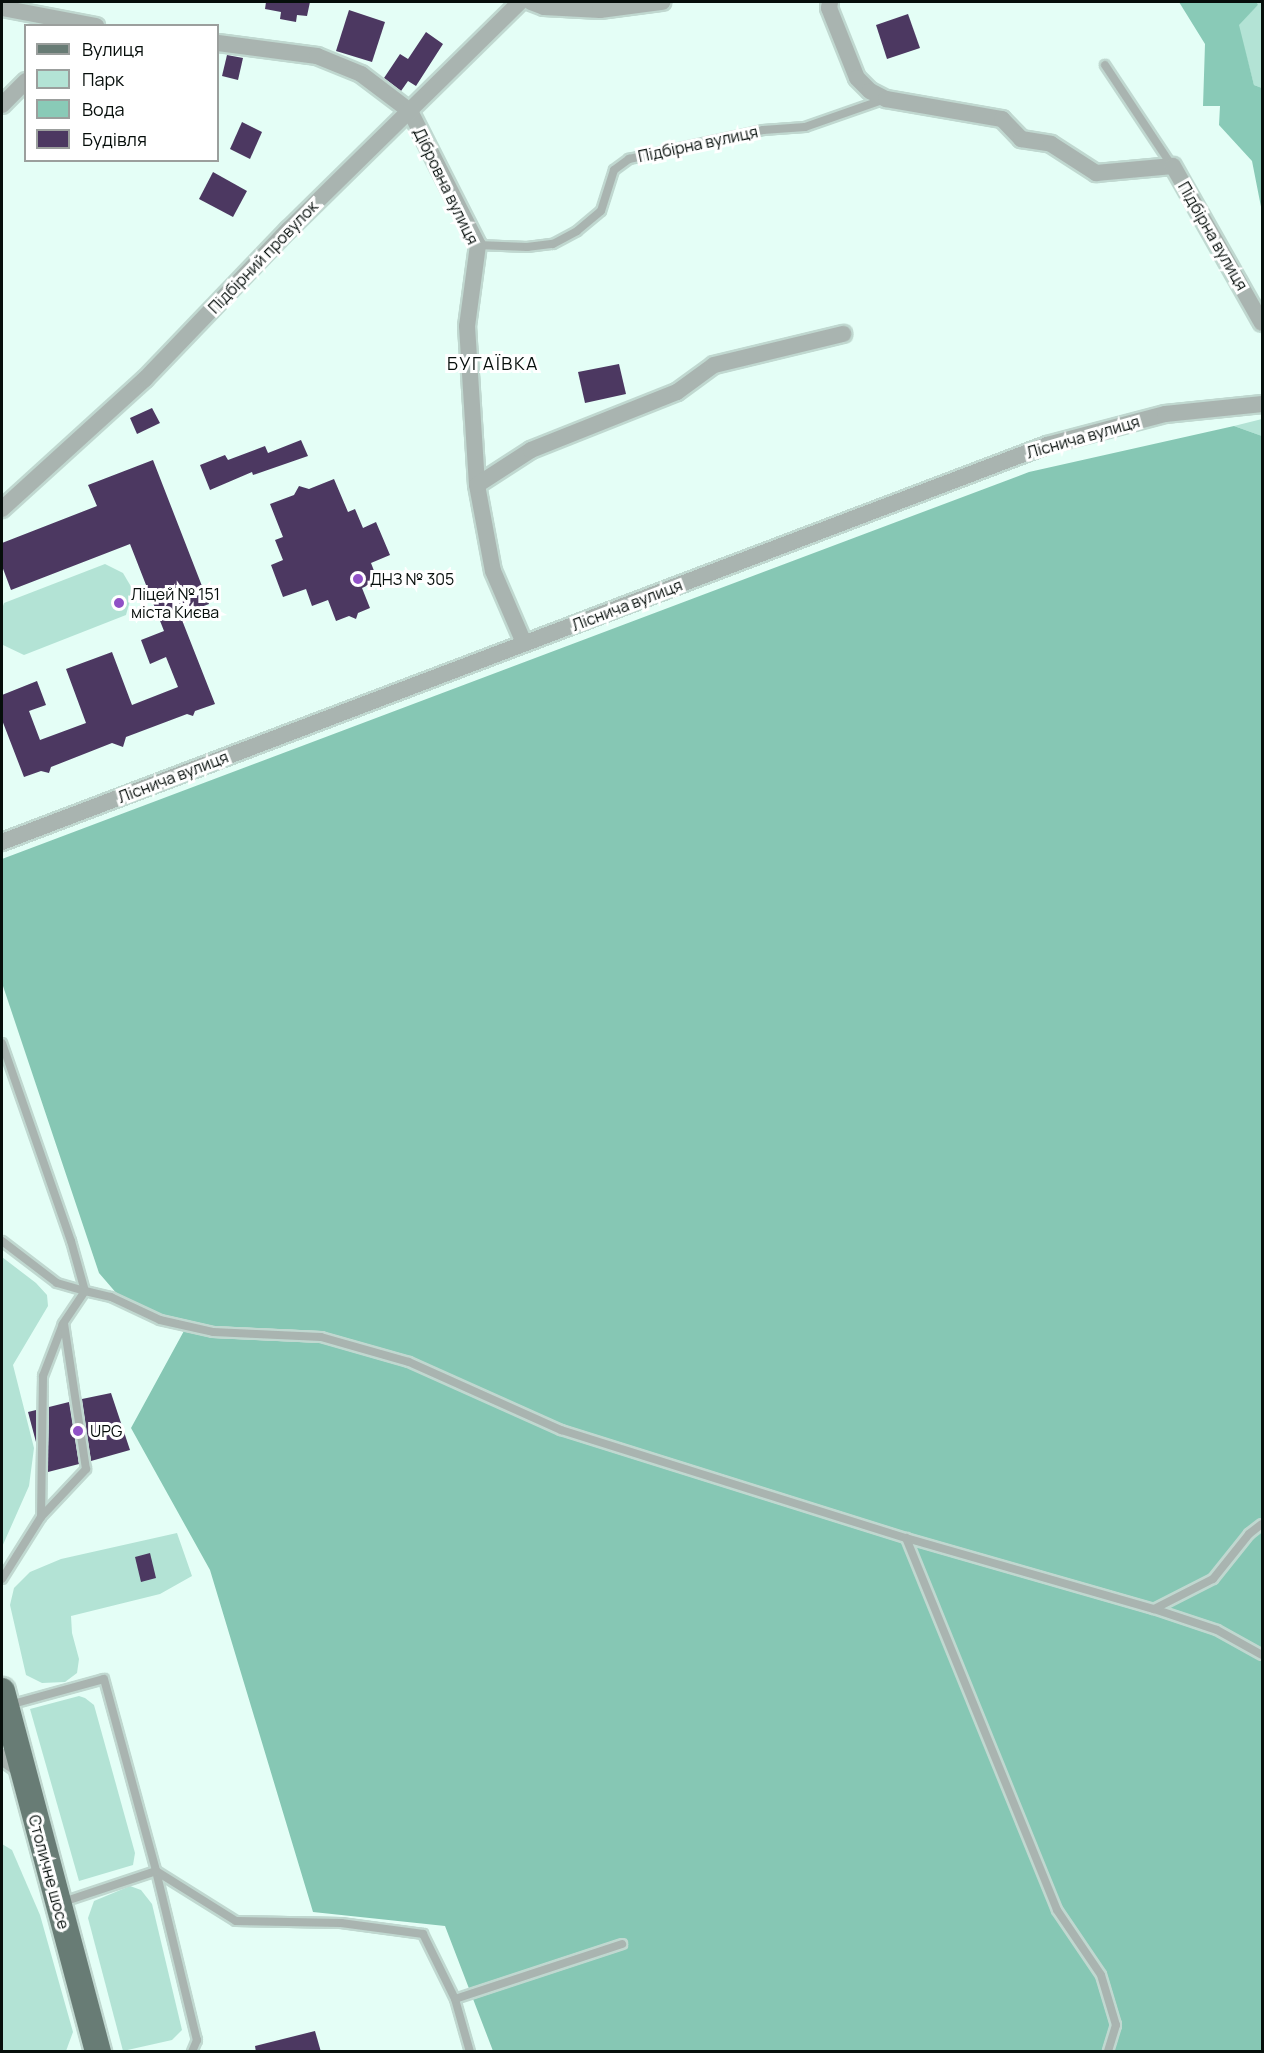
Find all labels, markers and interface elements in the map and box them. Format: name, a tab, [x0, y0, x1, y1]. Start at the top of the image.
legend	[24, 24, 219, 162]
text: Вулиця	[82, 37, 144, 61]
text: Парк	[82, 67, 124, 91]
text: Вода	[82, 97, 124, 121]
street label: Підбірна вулиця	[636, 122, 760, 166]
street label: Дібровна вулиця	[409, 124, 483, 248]
text: Будівля	[82, 127, 147, 151]
street label: Підбірна вулиця	[1174, 178, 1252, 294]
street label: Підбірний провулок	[204, 197, 322, 317]
district label: БУГАЇВКА	[447, 352, 539, 374]
street label: Ліснича вулиця	[1024, 412, 1142, 462]
place label: ДНЗ № 305	[370, 569, 454, 589]
marker: ДНЗ № 305	[351, 572, 365, 586]
street label: Ліснича вулиця	[569, 575, 685, 635]
place label: Ліцей № 151 міста Києва	[131, 584, 220, 622]
marker: Ліцей № 151 міста Києва	[112, 596, 126, 610]
street label: Ліснича вулиця	[115, 747, 231, 807]
place label: UPG	[90, 1421, 122, 1441]
marker: UPG	[71, 1424, 85, 1438]
street label: Столичне шосе	[24, 1813, 74, 1931]

